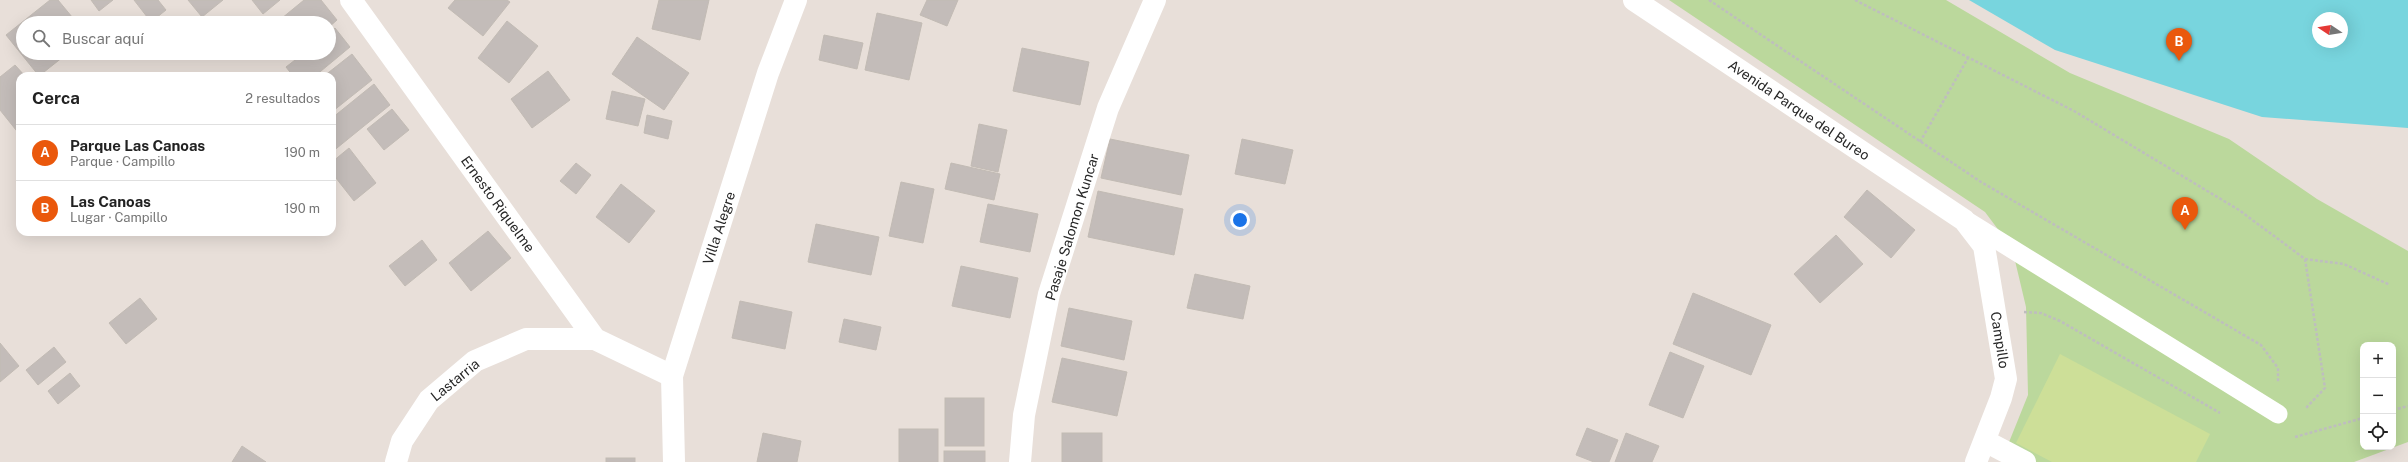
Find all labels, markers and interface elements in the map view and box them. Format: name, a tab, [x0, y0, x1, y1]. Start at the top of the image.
north arrow	[2312, 12, 2348, 48]
search box	[16, 16, 336, 60]
icon: search	[30, 27, 52, 49]
pin: B	[2166, 28, 2192, 61]
text: Buscar aquí	[62, 30, 144, 47]
street label: Avenida Parque del Bureo	[1725, 57, 1873, 163]
text: Cerca	[32, 88, 80, 108]
text: 2 resultados	[245, 91, 320, 106]
text: Parque Las Canoas	[70, 137, 205, 154]
text: A	[40, 145, 50, 160]
text: 190 m	[284, 145, 320, 160]
street label: Pasaje Salomon Kuncar	[1042, 152, 1102, 302]
street label: Ernesto Riquelme	[458, 153, 538, 255]
text: Parque · Campillo	[70, 154, 175, 169]
street label: Villa Alegre	[700, 189, 738, 267]
text: Las Canoas	[70, 193, 151, 210]
pin: A	[2172, 197, 2198, 230]
text: B	[41, 201, 49, 216]
text: 190 m	[284, 201, 320, 216]
text: Lugar · Campillo	[70, 210, 168, 225]
your location	[1230, 210, 1250, 230]
street label: Campillo	[1988, 311, 2012, 370]
map controls	[2360, 342, 2396, 450]
button: +	[2360, 342, 2396, 378]
street label: Lastarria	[428, 356, 482, 404]
button: −	[2360, 378, 2396, 414]
button: locate	[2360, 414, 2396, 450]

